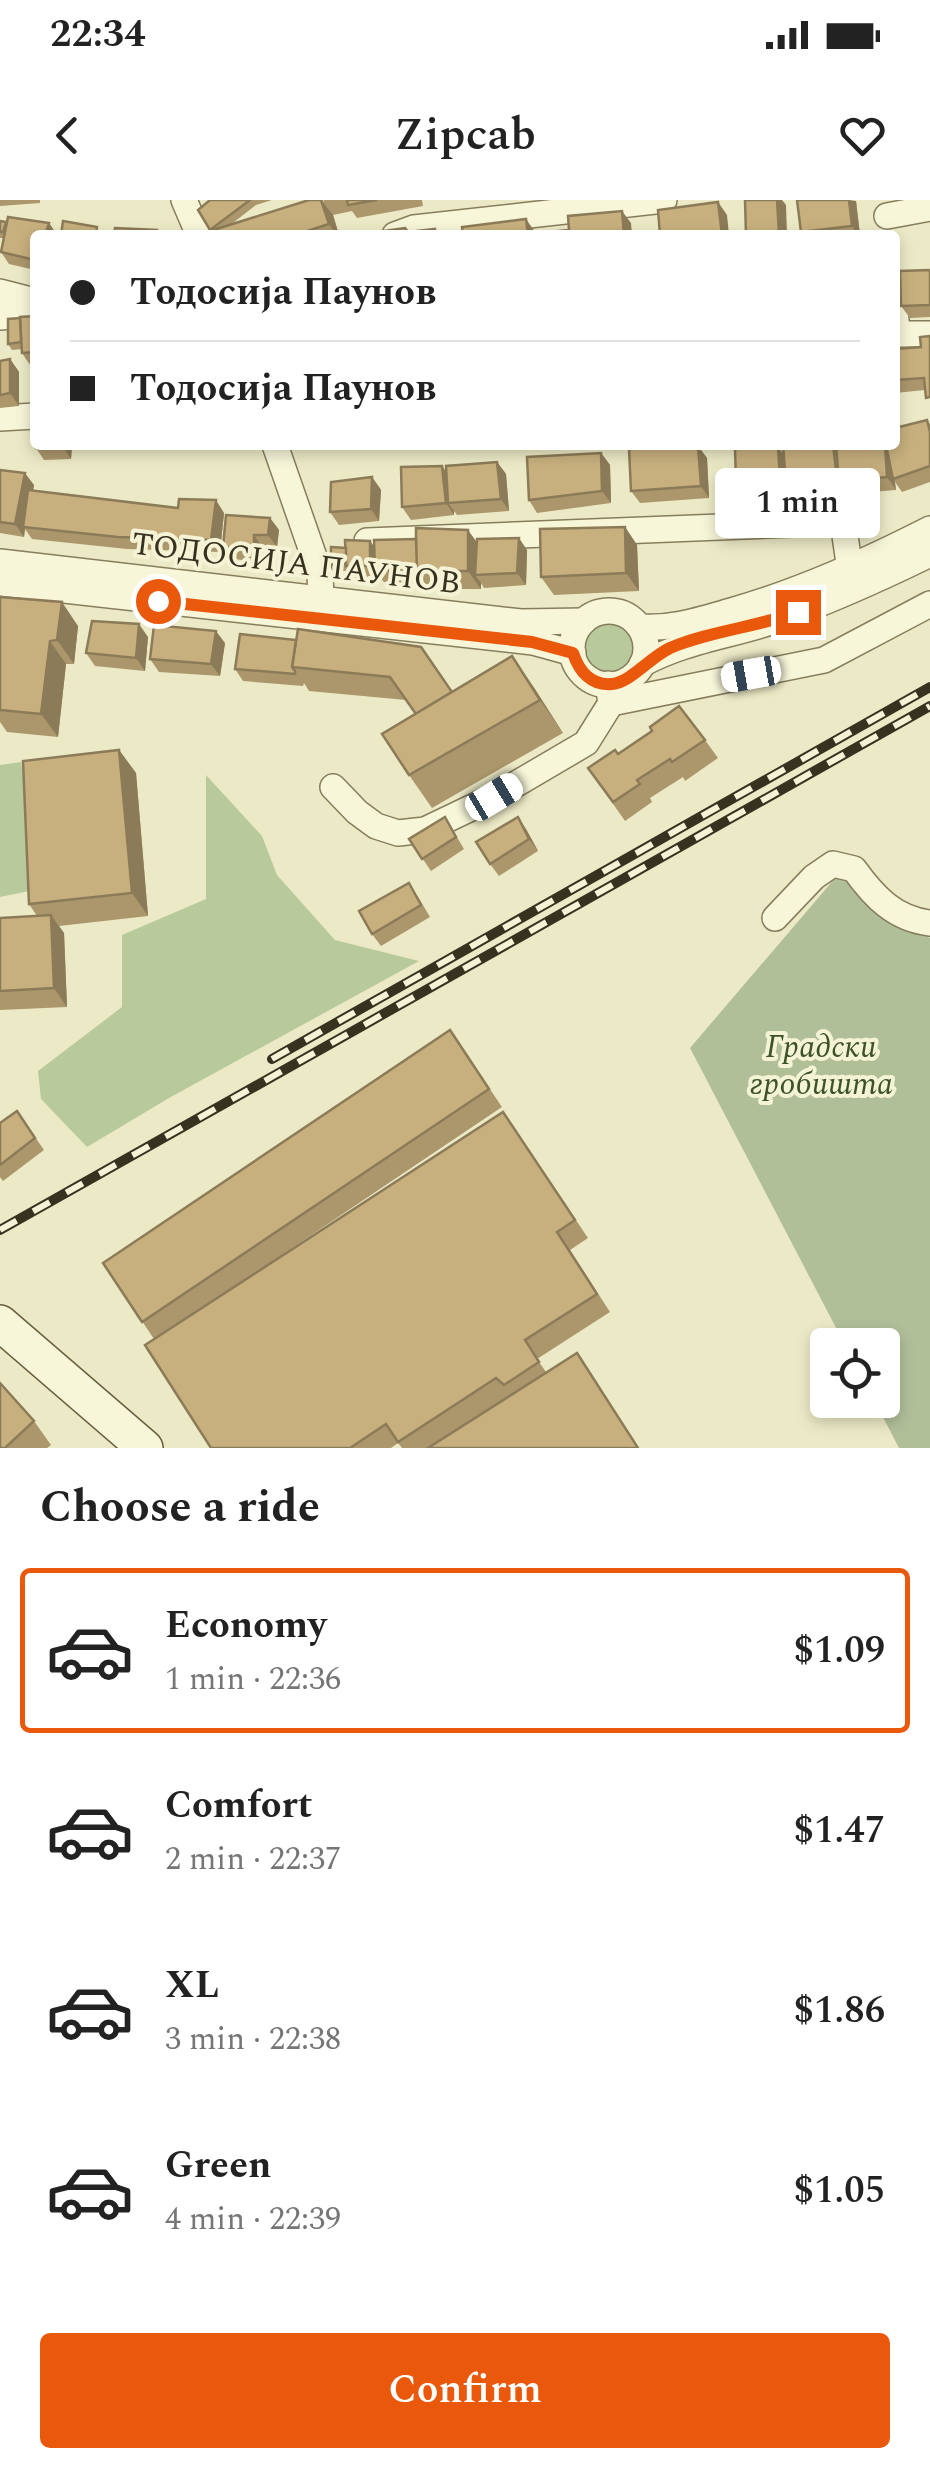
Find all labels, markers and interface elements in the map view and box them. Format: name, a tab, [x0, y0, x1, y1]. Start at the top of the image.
text: 22:34	[50, 6, 145, 64]
text: Zipcab	[394, 101, 536, 170]
icon: back	[40, 108, 95, 163]
icon: heart	[835, 108, 890, 163]
text: Тодосија Паунов	[130, 264, 436, 322]
text: Тодосија Паунов	[130, 360, 436, 418]
callout: 1 min	[716, 467, 880, 537]
text: 1 min	[756, 478, 839, 527]
street label: ТОДОСИЈА ПАУНОВ	[129, 520, 463, 608]
route start	[136, 579, 181, 624]
route end	[776, 590, 821, 635]
car	[719, 654, 783, 694]
car	[461, 769, 527, 825]
park label: Градски гробишта	[749, 1023, 893, 1109]
map controls	[810, 1328, 900, 1418]
button: locate	[810, 1328, 900, 1418]
text: Choose a ride	[40, 1473, 320, 1542]
text: Economy	[165, 1597, 326, 1655]
icon: car	[45, 1606, 135, 1696]
text: $1.09	[794, 1622, 885, 1680]
text: 1 min · 22:36	[165, 1655, 341, 1704]
text: Comfort	[165, 1777, 312, 1835]
icon: car	[45, 1786, 135, 1876]
text: $1.47	[794, 1802, 885, 1860]
text: 2 min · 22:37	[165, 1835, 341, 1884]
text: XL	[165, 1957, 219, 2015]
icon: car	[45, 1966, 135, 2056]
text: $1.86	[794, 1982, 885, 2040]
text: 3 min · 22:38	[165, 2015, 341, 2064]
text: Green	[165, 2137, 272, 2195]
icon: car	[45, 2146, 135, 2236]
text: $1.05	[794, 2162, 885, 2220]
text: 4 min · 22:39	[165, 2195, 341, 2244]
button: Confirm	[40, 2333, 890, 2448]

